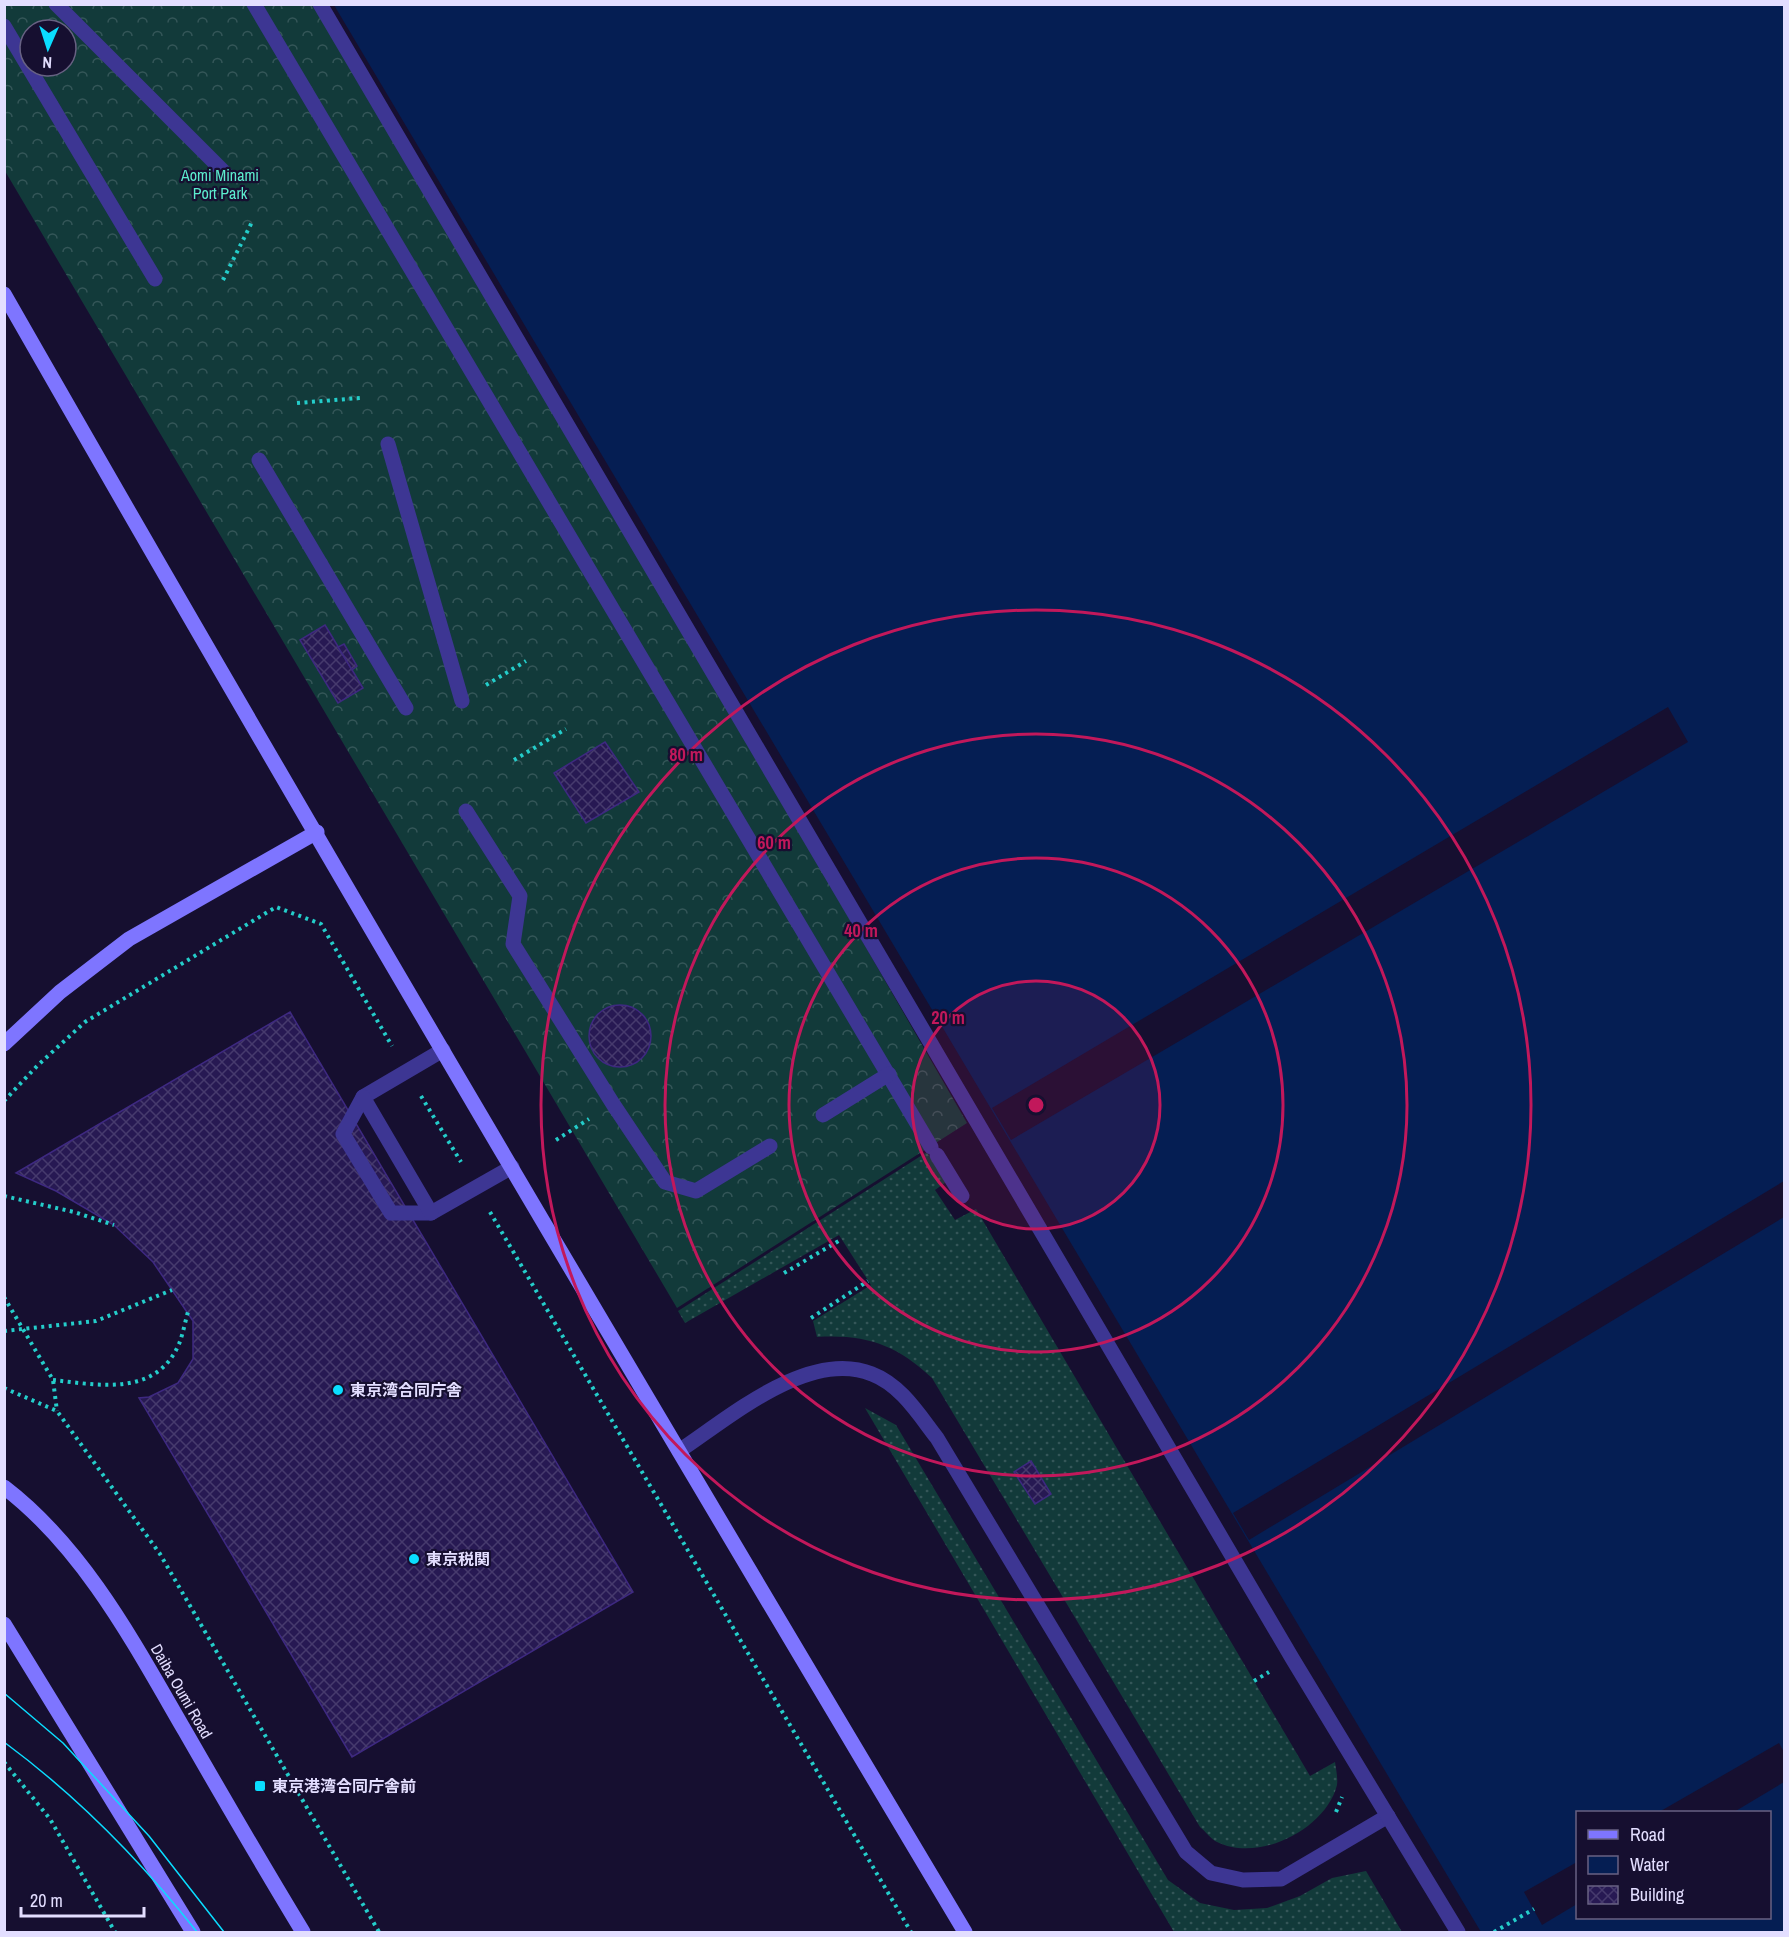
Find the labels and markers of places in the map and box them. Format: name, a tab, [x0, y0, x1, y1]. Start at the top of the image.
centre of rings	[1026, 1095, 1046, 1115]
place label: 東京湾合同庁舎	[350, 1379, 462, 1401]
marker: 東京湾合同庁舎	[331, 1383, 345, 1397]
place label: 東京税関	[426, 1548, 490, 1570]
marker: 東京税関	[407, 1552, 421, 1566]
place label: 東京港湾合同庁舎前	[272, 1775, 416, 1797]
marker: 東京港湾合同庁舎前	[253, 1779, 267, 1793]

